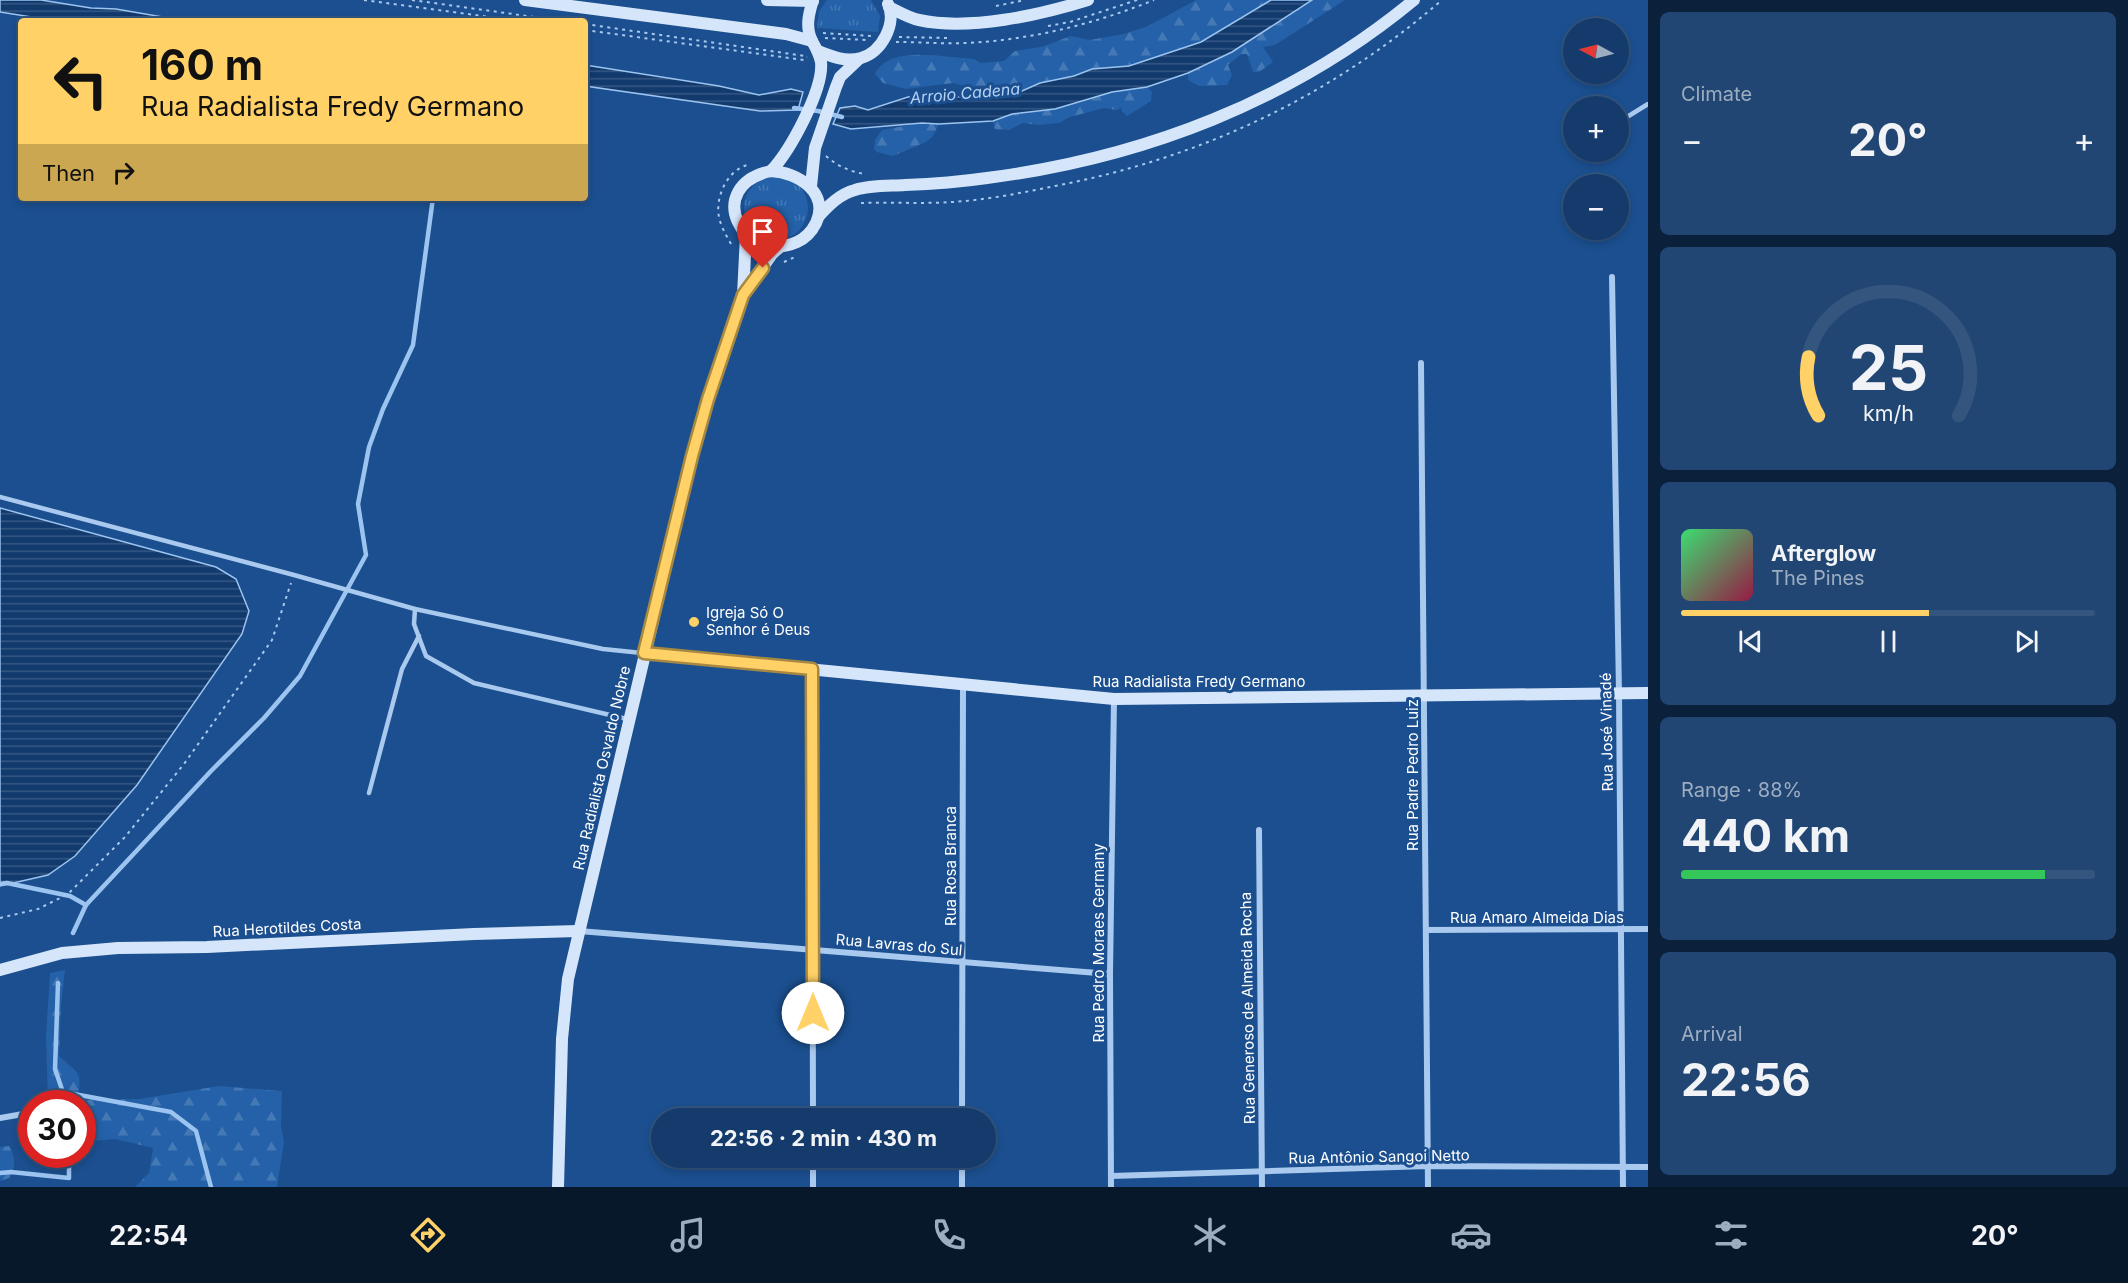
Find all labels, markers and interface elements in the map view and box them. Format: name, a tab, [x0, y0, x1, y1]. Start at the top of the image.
north arrow	[1563, 18, 1629, 84]
map controls	[1563, 18, 1629, 240]
text: 160 m	[141, 39, 263, 90]
icon: left	[42, 42, 120, 120]
water label: Arroio Cadena	[908, 78, 1021, 108]
text: Climate	[1681, 82, 1752, 106]
text: Rua Radialista Fredy Germano	[141, 90, 524, 123]
button: +	[1563, 96, 1629, 162]
text: 20°	[1848, 112, 1928, 167]
text: −	[1681, 120, 1703, 160]
text: +	[2073, 120, 2095, 160]
icon: right	[107, 156, 140, 189]
text: Then	[42, 160, 95, 186]
button: −	[1563, 174, 1629, 240]
pin	[737, 206, 788, 268]
icon: arrive	[746, 215, 779, 248]
text: 25	[1848, 330, 1928, 405]
text: km/h	[1863, 400, 1913, 426]
text: Afterglow	[1771, 540, 1876, 566]
text: The Pines	[1771, 566, 1865, 590]
place label: Igreja Só O Senhor é Deus	[706, 603, 810, 639]
marker: Igreja Só O Senhor é Deus	[687, 615, 701, 629]
icon: previous	[1734, 625, 1767, 658]
icon: pause	[1872, 625, 1905, 658]
icon: next	[2010, 625, 2043, 658]
street label: Rua Radialista Osvaldo Nobre	[569, 664, 634, 872]
street label: Rua Radialista Fredy Germano	[1093, 672, 1305, 691]
street label: Rua José Vinadé	[1596, 672, 1617, 792]
street label: Rua Padre Pedro Luiz	[1403, 699, 1422, 851]
text: Range · 88%	[1681, 778, 1802, 802]
street label: Rua Rosa Branca	[941, 806, 960, 926]
text: 440 km	[1681, 808, 1850, 863]
street label: Rua Pedro Moraes Germany	[1089, 843, 1108, 1043]
street label: Rua Generoso de Almeida Rocha	[1236, 892, 1259, 1124]
street label: Rua Amaro Almeida Dias	[1450, 908, 1624, 927]
street label: Rua Herotildes Costa	[212, 914, 362, 941]
street label: Rua Lavras do Sul	[835, 930, 963, 960]
position arrow	[781, 981, 845, 1045]
text: Arrival	[1681, 1022, 1743, 1046]
text: 22:56	[1681, 1052, 1811, 1107]
speed limit sign: 30	[18, 1090, 96, 1168]
text: 22:56 · 2 min · 430 m	[710, 1125, 937, 1151]
street label: Rua Antônio Sangoi Netto	[1288, 1145, 1470, 1168]
icon: directions	[407, 1214, 449, 1256]
icon: music	[667, 1214, 709, 1256]
icon: phone	[928, 1214, 970, 1256]
icon: climate	[1189, 1214, 1231, 1256]
icon: car	[1450, 1214, 1492, 1256]
icon: filters	[1710, 1214, 1752, 1256]
text: 22:54	[109, 1219, 188, 1252]
text: 20°	[1971, 1219, 2019, 1252]

